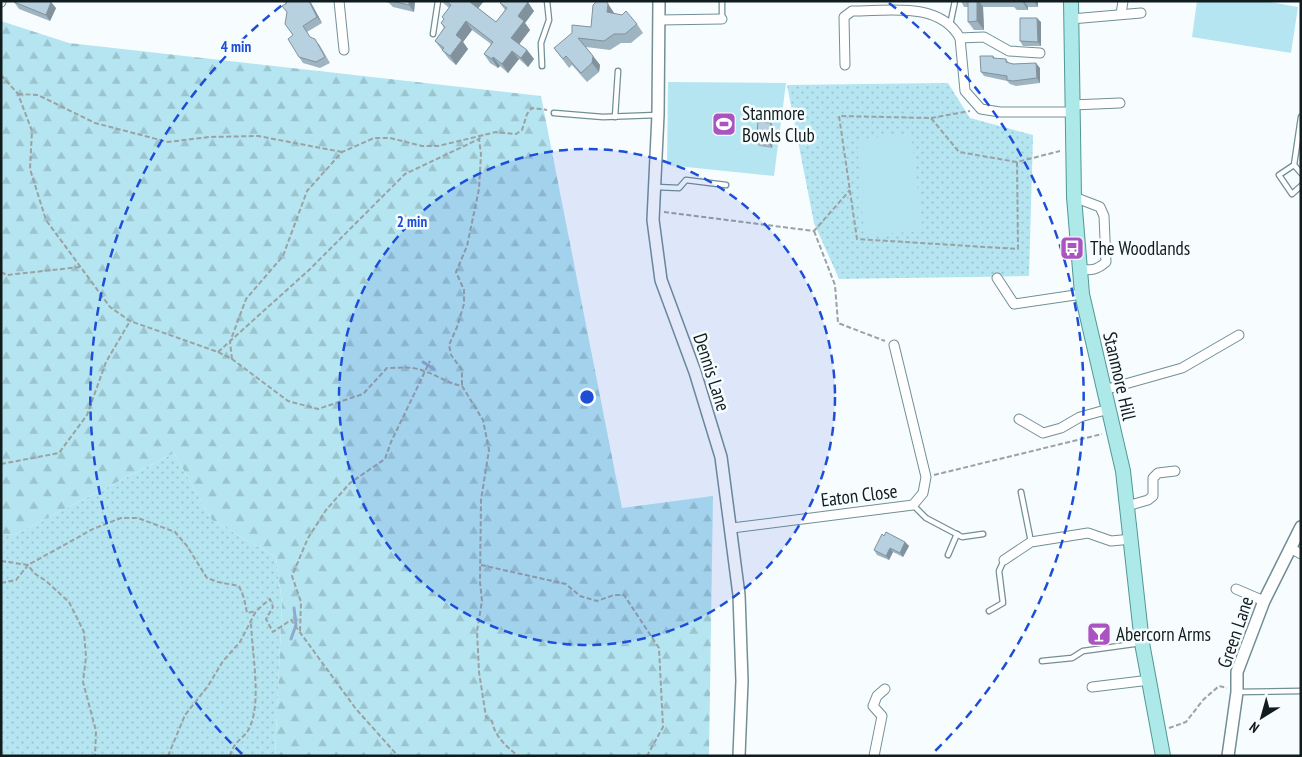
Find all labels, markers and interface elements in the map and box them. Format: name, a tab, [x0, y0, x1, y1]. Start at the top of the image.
text: 4 min	[221, 37, 251, 56]
place label: Stanmore Bowls Club	[742, 101, 815, 147]
sports icon: Stanmore Bowls Club	[711, 111, 737, 137]
text: 2 min	[397, 212, 427, 231]
bus stop icon: The Woodlands	[1059, 235, 1085, 261]
place label: The Woodlands	[1090, 236, 1190, 260]
street label: Stanmore Hill	[1098, 329, 1142, 423]
street label: Dennis Lane	[688, 330, 736, 414]
centre of rings	[578, 388, 596, 406]
street label: Eaton Close	[819, 478, 899, 512]
street label: Green Lane	[1212, 593, 1258, 671]
bar icon: Abercorn Arms	[1086, 621, 1112, 647]
place label: Abercorn Arms	[1116, 622, 1211, 646]
north arrow	[1237, 692, 1287, 742]
text: N	[1246, 718, 1263, 737]

